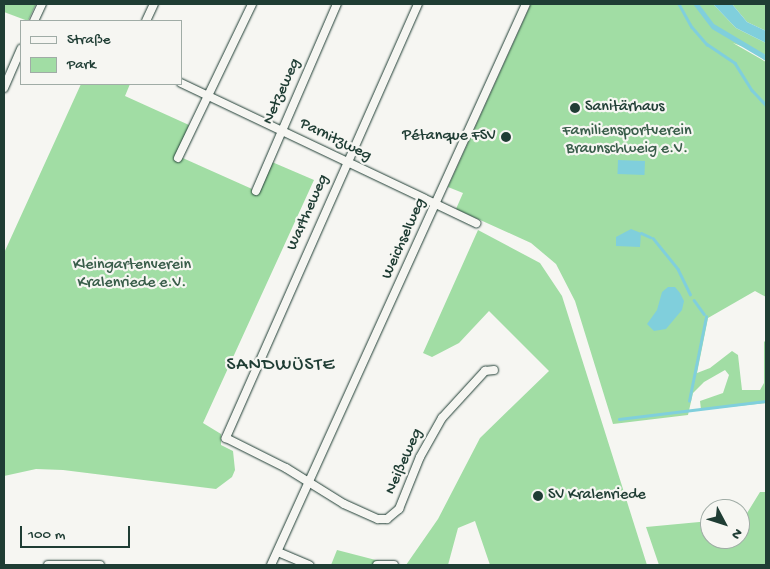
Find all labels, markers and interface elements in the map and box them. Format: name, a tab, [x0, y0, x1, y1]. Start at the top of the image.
legend	[20, 20, 182, 85]
text: Straße	[67, 31, 111, 49]
text: Park	[67, 56, 96, 74]
street label: Netzeweg	[260, 56, 306, 128]
place label: Sanitärhaus	[585, 98, 664, 118]
marker: Sanitärhaus	[569, 102, 581, 114]
street label: Parnitzweg	[296, 115, 374, 167]
park label: Familiensportverein Braunschweig e.V.	[562, 122, 692, 160]
place label: Pétanque FSV	[402, 127, 496, 147]
marker: Pétanque FSV	[500, 131, 512, 143]
street label: Wartheweg	[284, 172, 334, 254]
street label: Weichselweg	[379, 195, 431, 283]
park label: Kleingartenverein Kralenriede e.V.	[73, 256, 191, 294]
district label: SANDWÜSTE	[225, 355, 337, 377]
street label: Neißeweg	[382, 426, 428, 498]
place label: SV Kralenriede	[548, 486, 646, 506]
marker: SV Kralenriede	[532, 490, 544, 502]
north arrow	[700, 499, 750, 549]
scale bar	[22, 516, 132, 548]
text: N	[727, 524, 746, 542]
text: 100 m	[28, 526, 65, 544]

